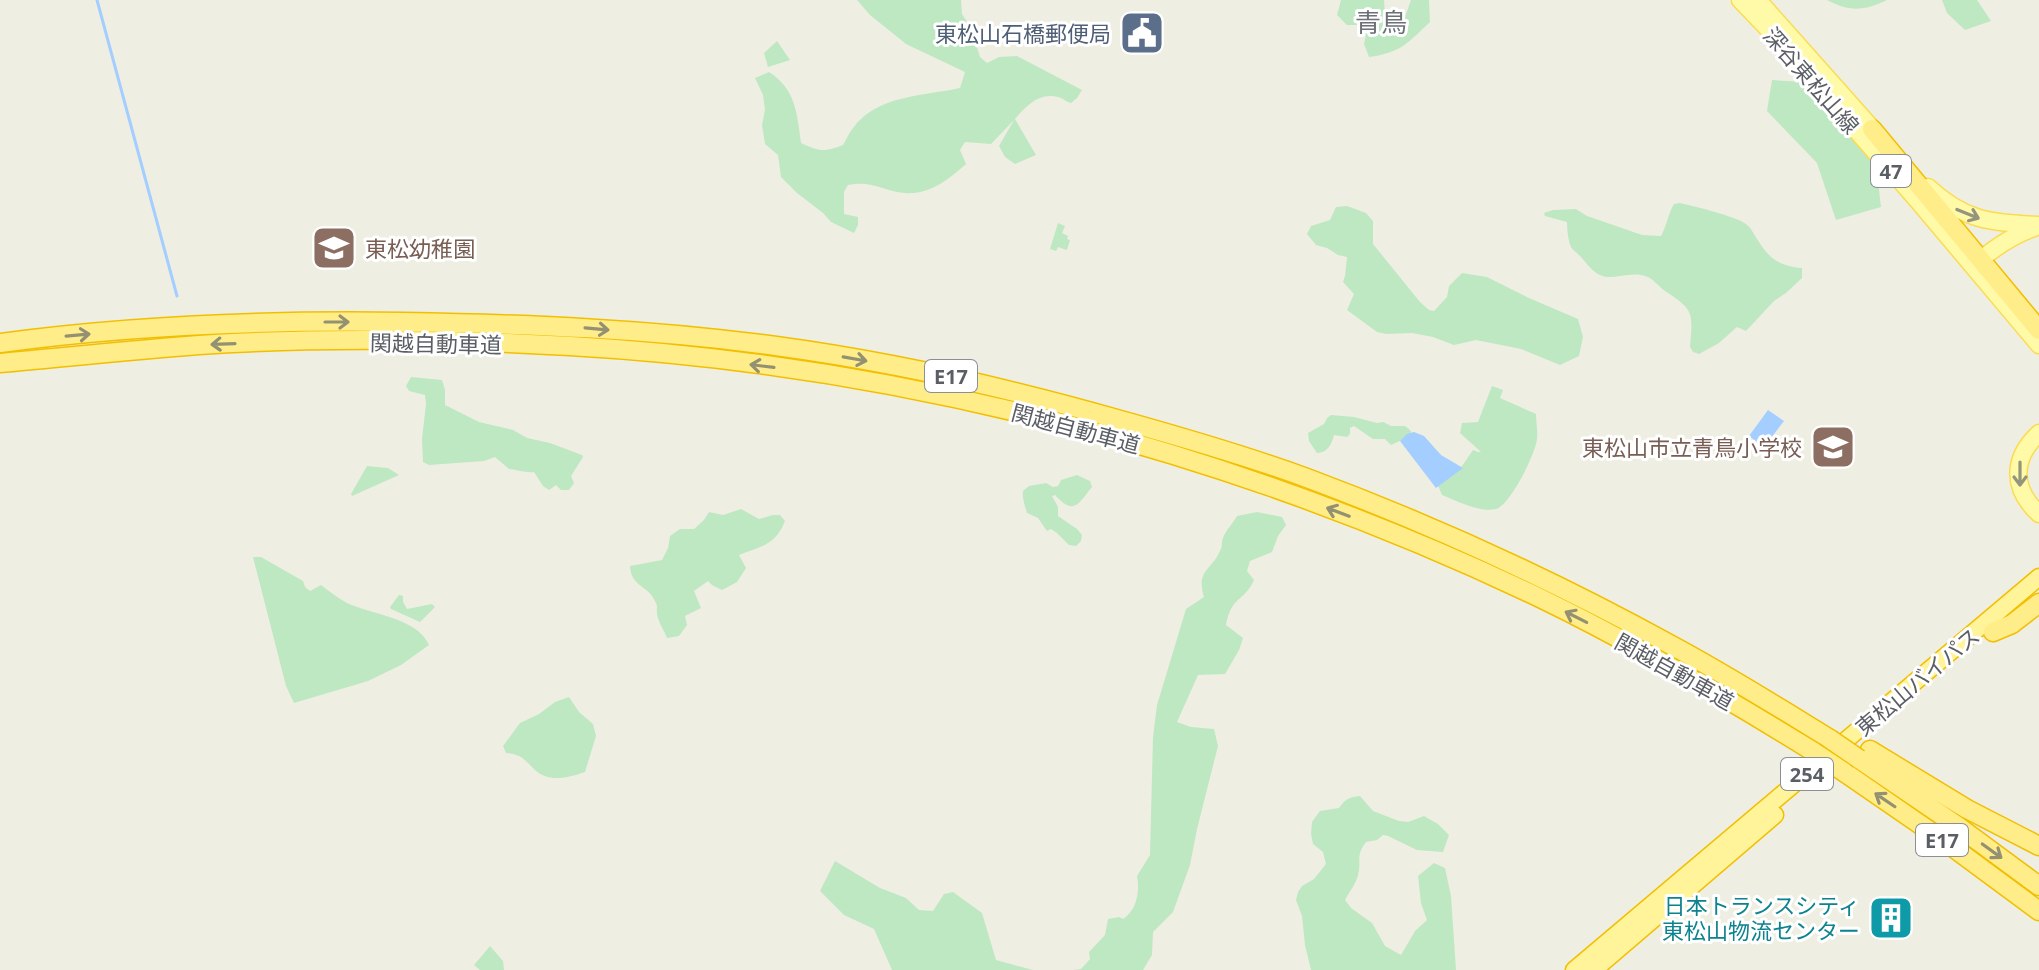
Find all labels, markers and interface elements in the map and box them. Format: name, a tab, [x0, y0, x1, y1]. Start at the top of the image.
district label: 青鳥	[1355, 4, 1407, 40]
public building icon: 東松山石橋郵便局	[1118, 9, 1166, 57]
place label: 東松山石橋郵便局	[935, 18, 1111, 48]
street label: 深谷東松山線	[1757, 20, 1867, 140]
road number: 47	[1871, 155, 1911, 187]
one-way arrow	[1955, 208, 1980, 222]
school or university icon: 東松幼稚園	[310, 224, 358, 272]
place label: 東松幼稚園	[365, 233, 475, 263]
one-way arrow	[323, 314, 350, 330]
one-way arrow	[583, 322, 610, 337]
one-way arrow	[64, 327, 90, 342]
street label: 関越自動車道	[370, 327, 502, 359]
one-way arrow	[210, 337, 237, 352]
one-way arrow	[842, 353, 867, 368]
one-way arrow	[749, 358, 776, 373]
road number: E17	[925, 360, 977, 392]
street label: 関越自動車道	[1008, 396, 1144, 460]
school or university icon: 東松山市立青鳥小学校	[1809, 423, 1857, 471]
place label: 東松山市立青鳥小学校	[1582, 432, 1802, 462]
one-way arrow	[2012, 460, 2028, 487]
one-way arrow	[1326, 503, 1351, 518]
one-way arrow	[1564, 608, 1588, 624]
street label: 東松山バイパス	[1849, 620, 1985, 742]
street label: 関越自動車道	[1610, 626, 1740, 716]
road number: 254	[1781, 758, 1833, 790]
one-way arrow	[1874, 792, 1897, 808]
road number: E17	[1916, 824, 1968, 856]
one-way arrow	[1981, 843, 2003, 860]
place label: 日本トランスシティ 東松山物流センター	[1662, 890, 1860, 945]
building icon: 日本トランスシティ 東松山物流センター	[1867, 894, 1915, 942]

